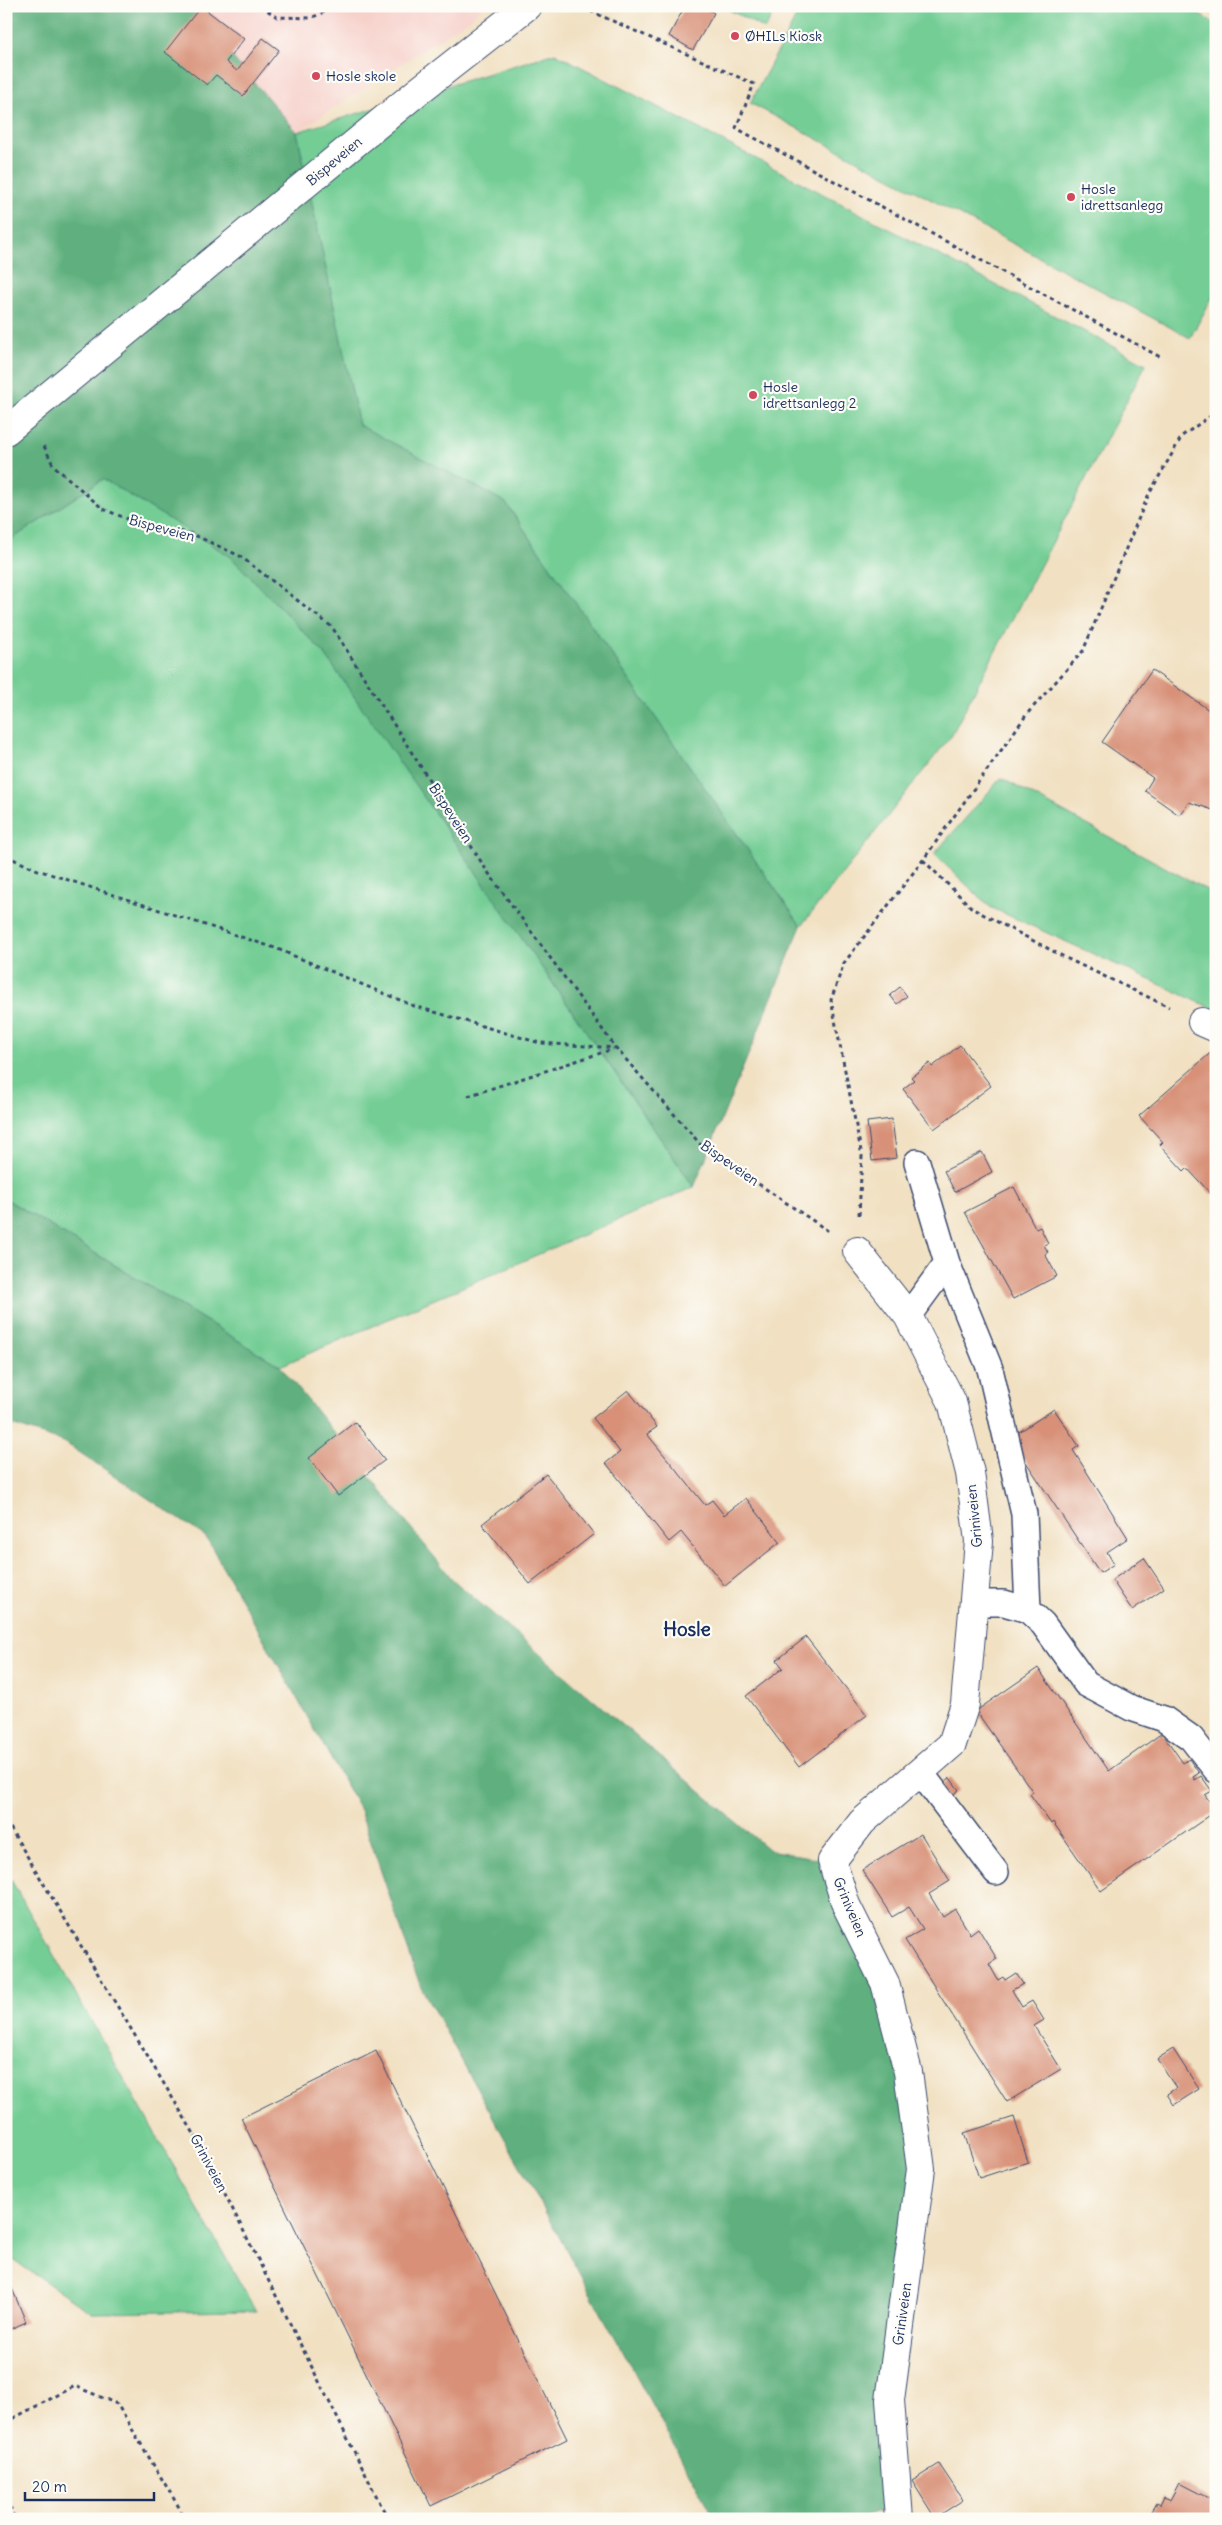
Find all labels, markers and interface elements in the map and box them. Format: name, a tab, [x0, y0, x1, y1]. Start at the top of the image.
place label: ØHILs Kiosk	[745, 27, 822, 45]
marker: ØHILs Kiosk	[729, 30, 741, 42]
place label: Hosle skole	[326, 67, 396, 85]
marker: Hosle skole	[310, 70, 322, 82]
street label: Bispeveien	[302, 132, 366, 190]
place label: Hosle idrettsanlegg	[1081, 180, 1163, 214]
marker: Hosle idrettsanlegg	[1065, 191, 1077, 203]
place label: Hosle idrettsanlegg 2	[763, 378, 857, 412]
marker: Hosle idrettsanlegg 2	[747, 389, 759, 401]
street label: Bispeveien	[127, 511, 197, 545]
street label: Bispeveien	[425, 780, 477, 846]
street label: Bispeveien	[697, 1136, 763, 1190]
street label: Griniveien	[962, 1484, 986, 1548]
district label: Hosle	[663, 1617, 711, 1641]
street label: Griniveien	[829, 1874, 871, 1940]
street label: Griniveien	[186, 2131, 232, 2195]
street label: Griniveien	[889, 2281, 915, 2347]
scale bar	[25, 2470, 154, 2502]
text: 20 m	[32, 2477, 67, 2496]

